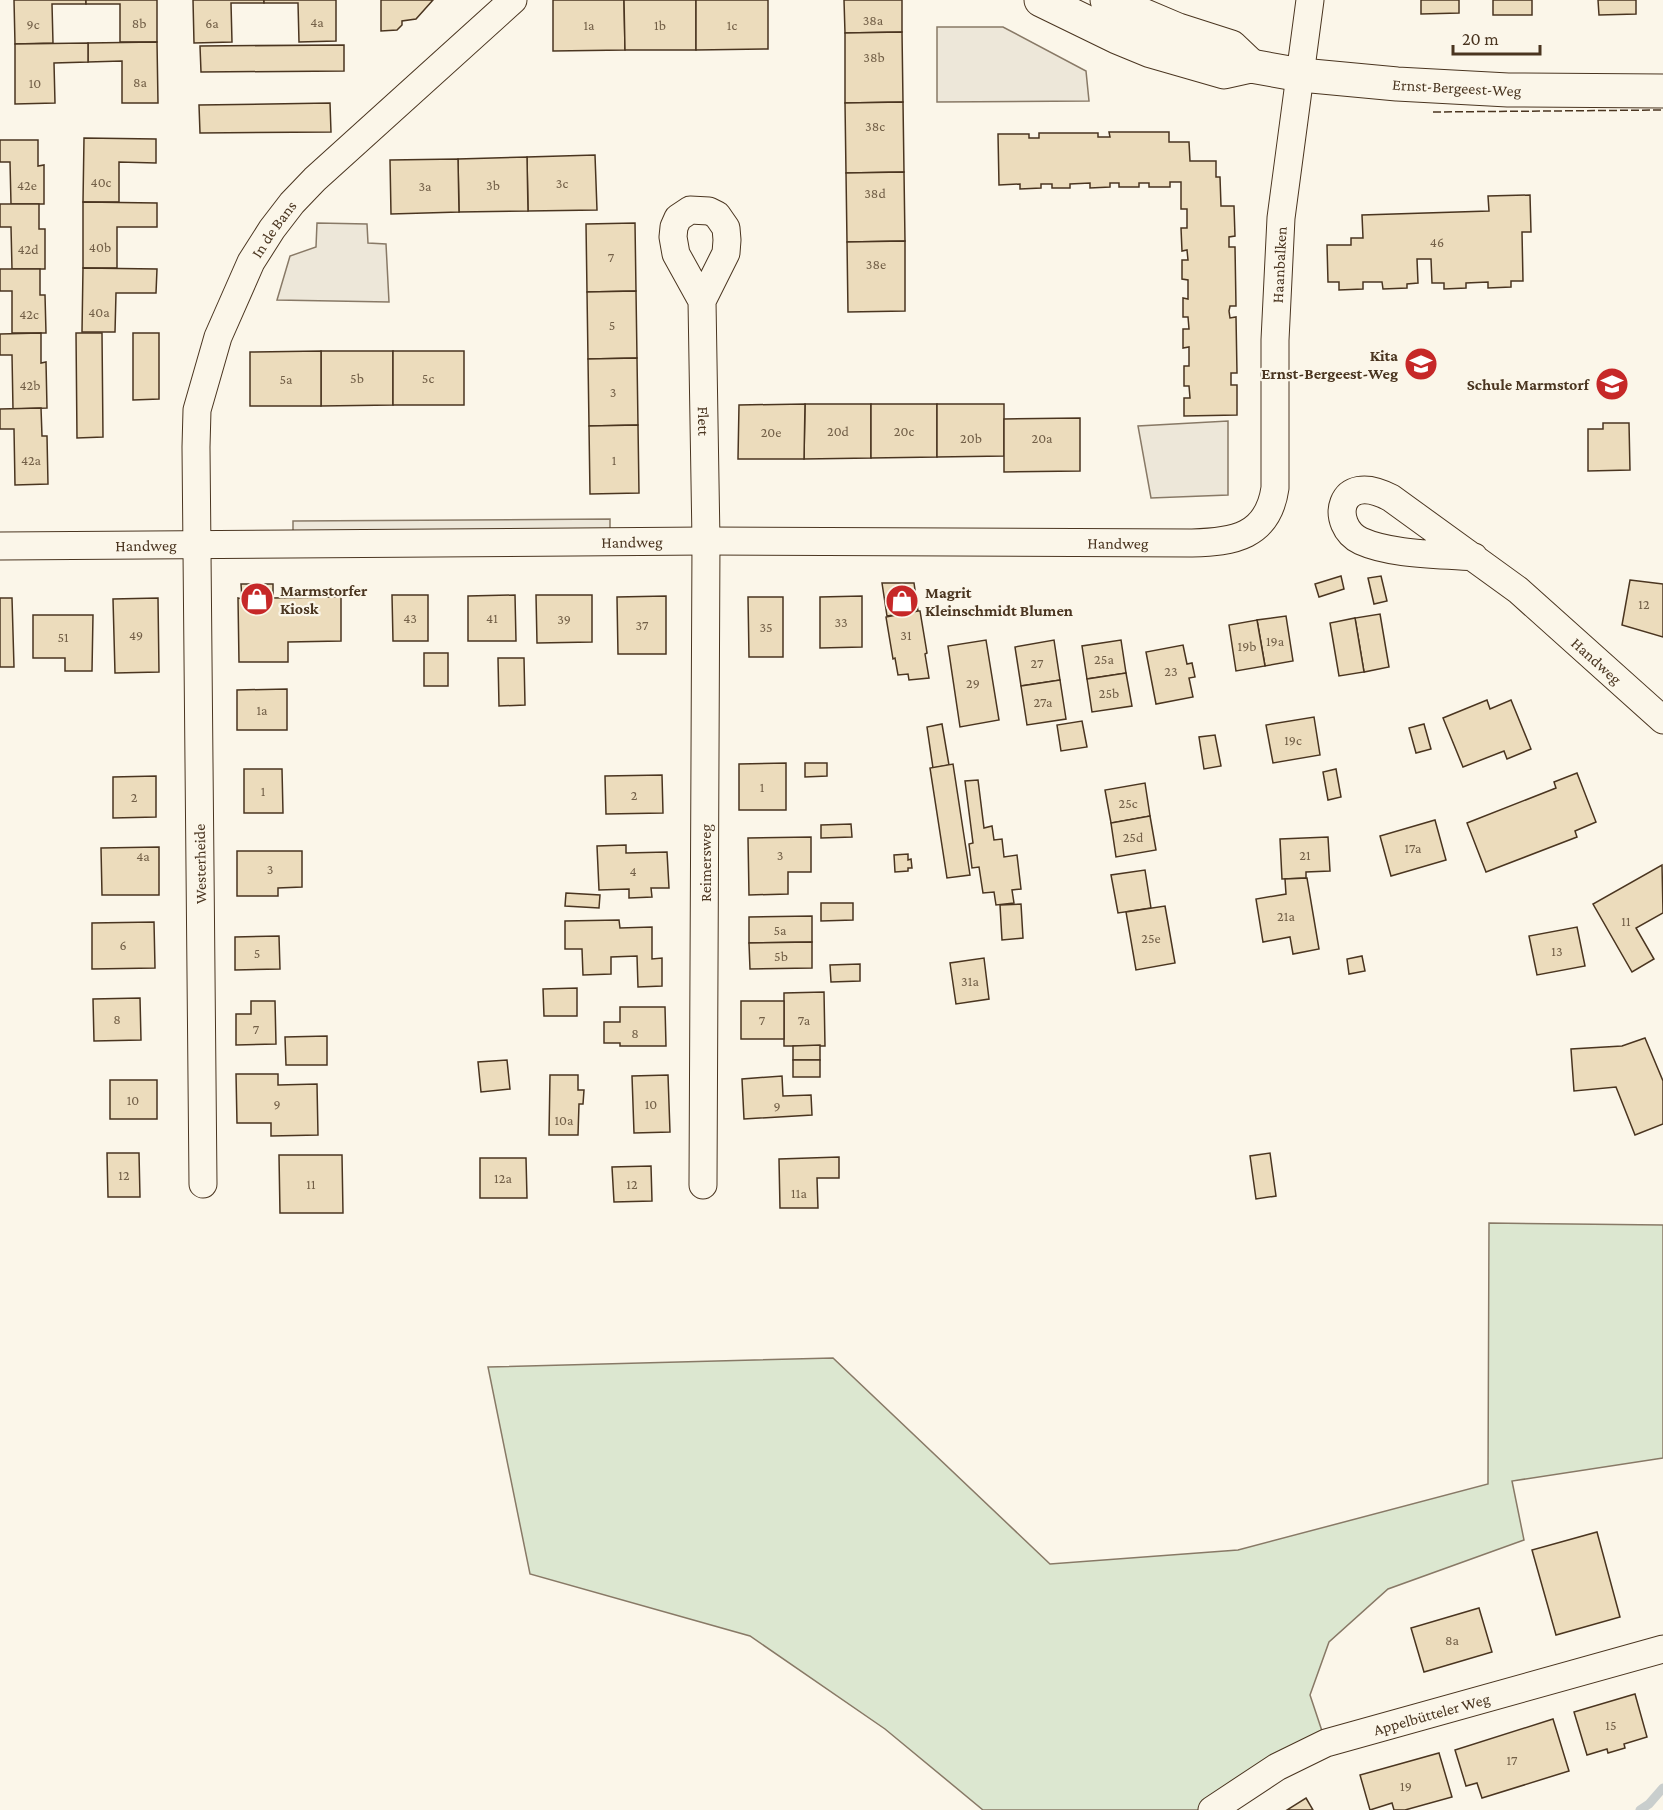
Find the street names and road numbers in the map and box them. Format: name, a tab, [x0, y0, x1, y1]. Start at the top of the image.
street label: Ernst-Bergeest-Weg	[1392, 75, 1522, 100]
street label: In de Bans	[248, 197, 299, 261]
street label: Haanbalken	[1268, 225, 1289, 304]
street label: Flett	[695, 406, 713, 437]
street label: Handweg	[601, 533, 663, 551]
street label: Handweg	[1087, 534, 1149, 552]
street label: Handweg	[115, 536, 177, 554]
street label: Handweg	[1568, 634, 1625, 688]
street label: Westerheide	[191, 824, 209, 904]
street label: Reimersweg	[697, 824, 715, 902]
street label: Appelbütteler Weg	[1371, 1689, 1492, 1738]

